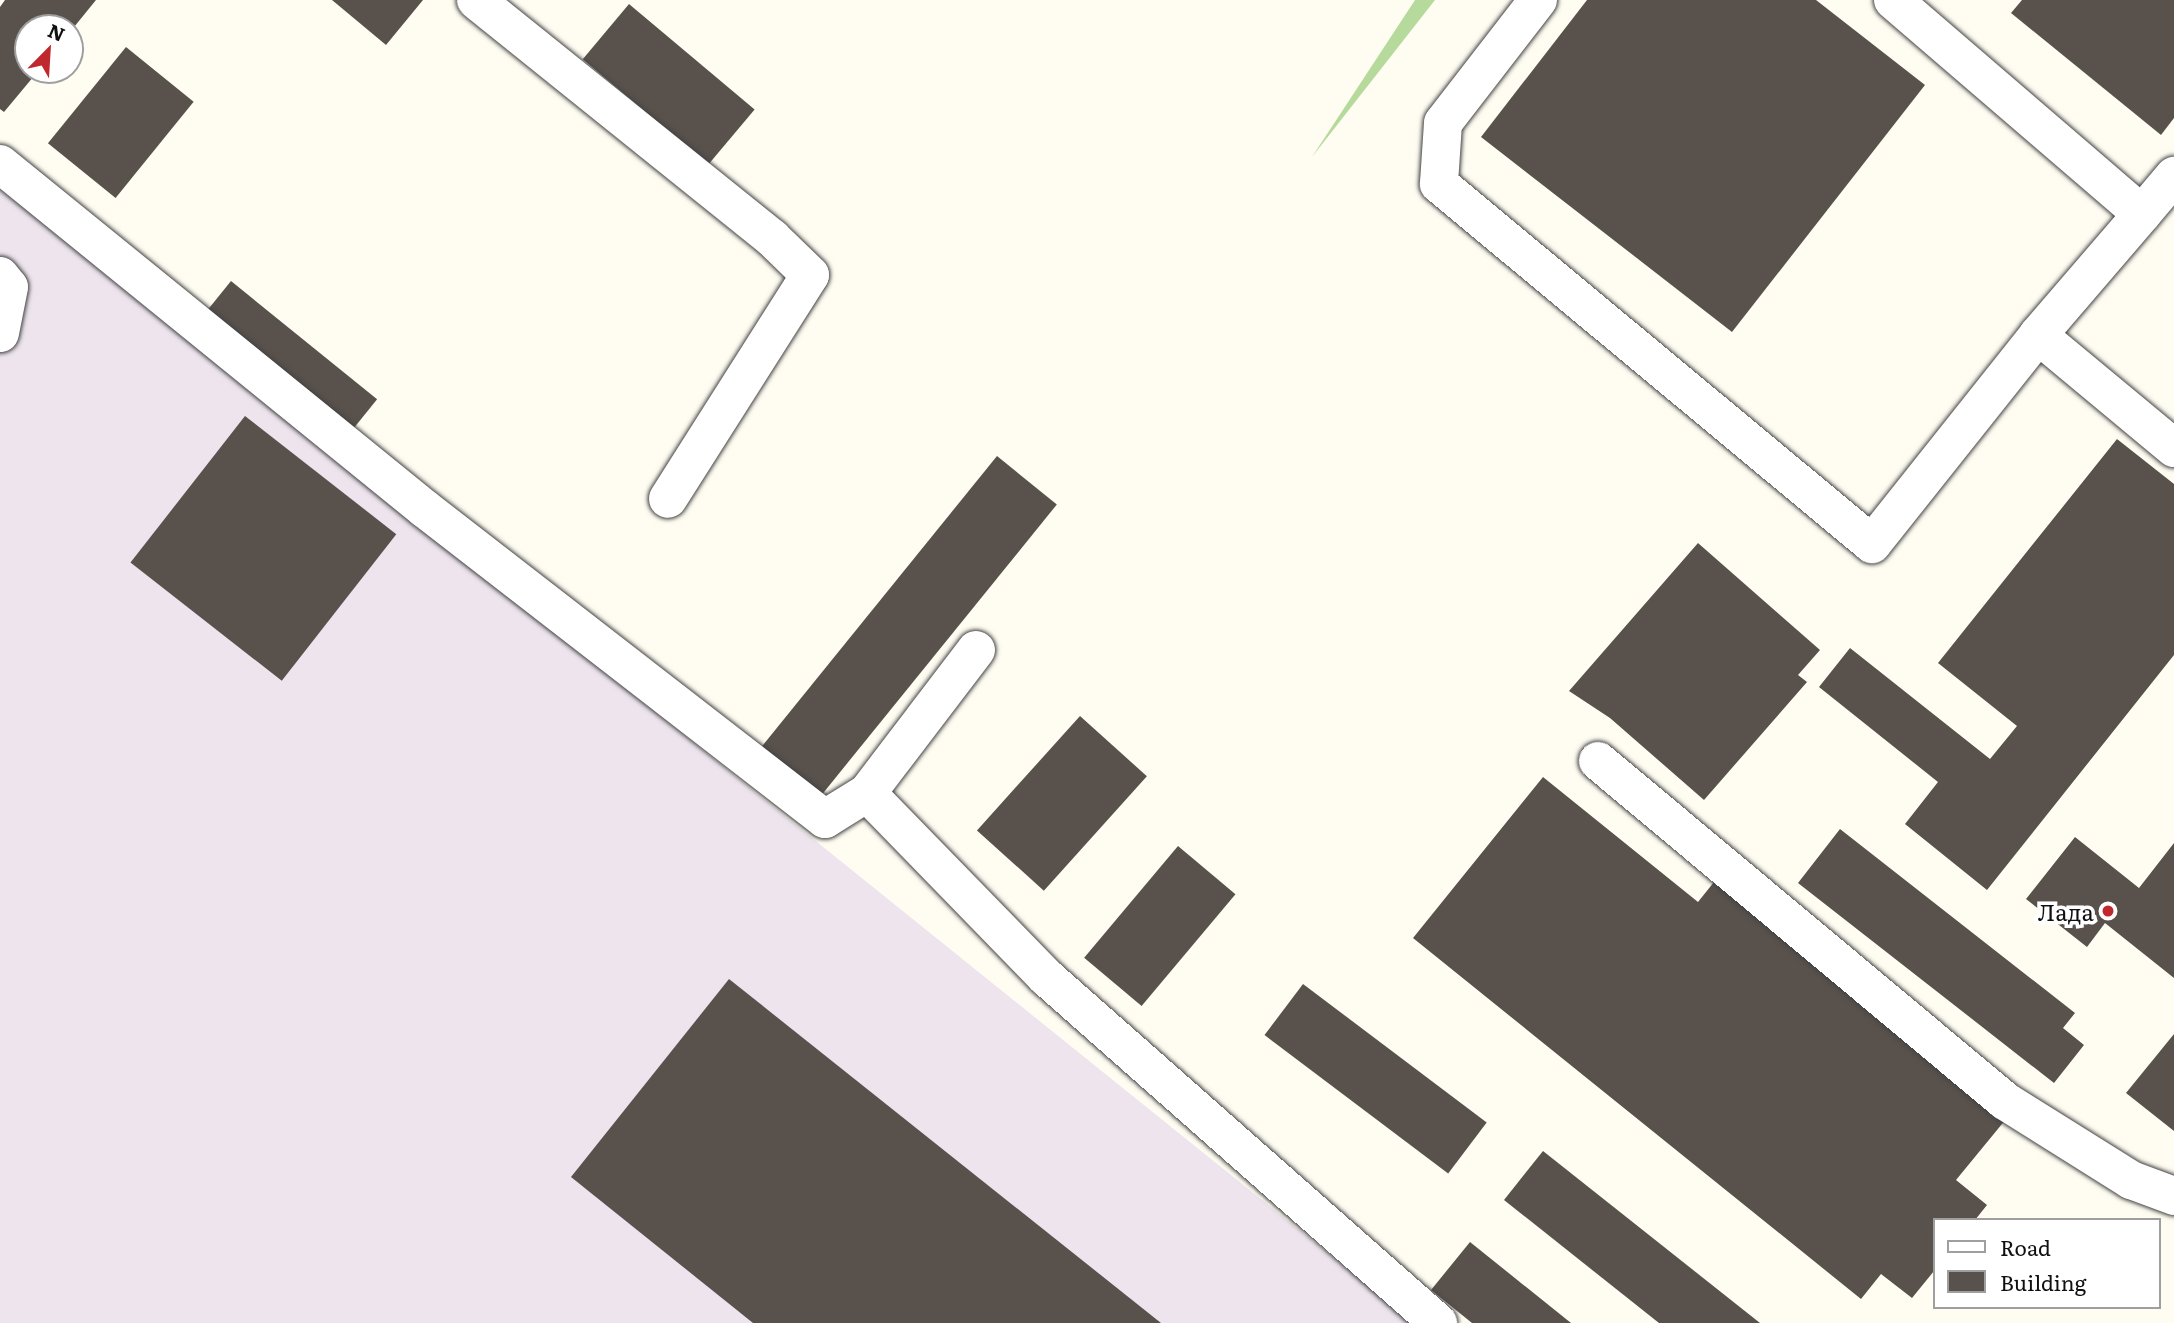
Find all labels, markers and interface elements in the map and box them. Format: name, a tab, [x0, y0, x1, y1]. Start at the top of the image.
north arrow	[14, 14, 84, 84]
text: N	[44, 16, 70, 48]
place label: Лада	[2038, 897, 2094, 925]
marker: Лада	[2100, 903, 2116, 919]
legend	[1932, 1218, 2160, 1309]
text: Road	[2000, 1231, 2051, 1262]
text: Building	[2000, 1266, 2086, 1297]

